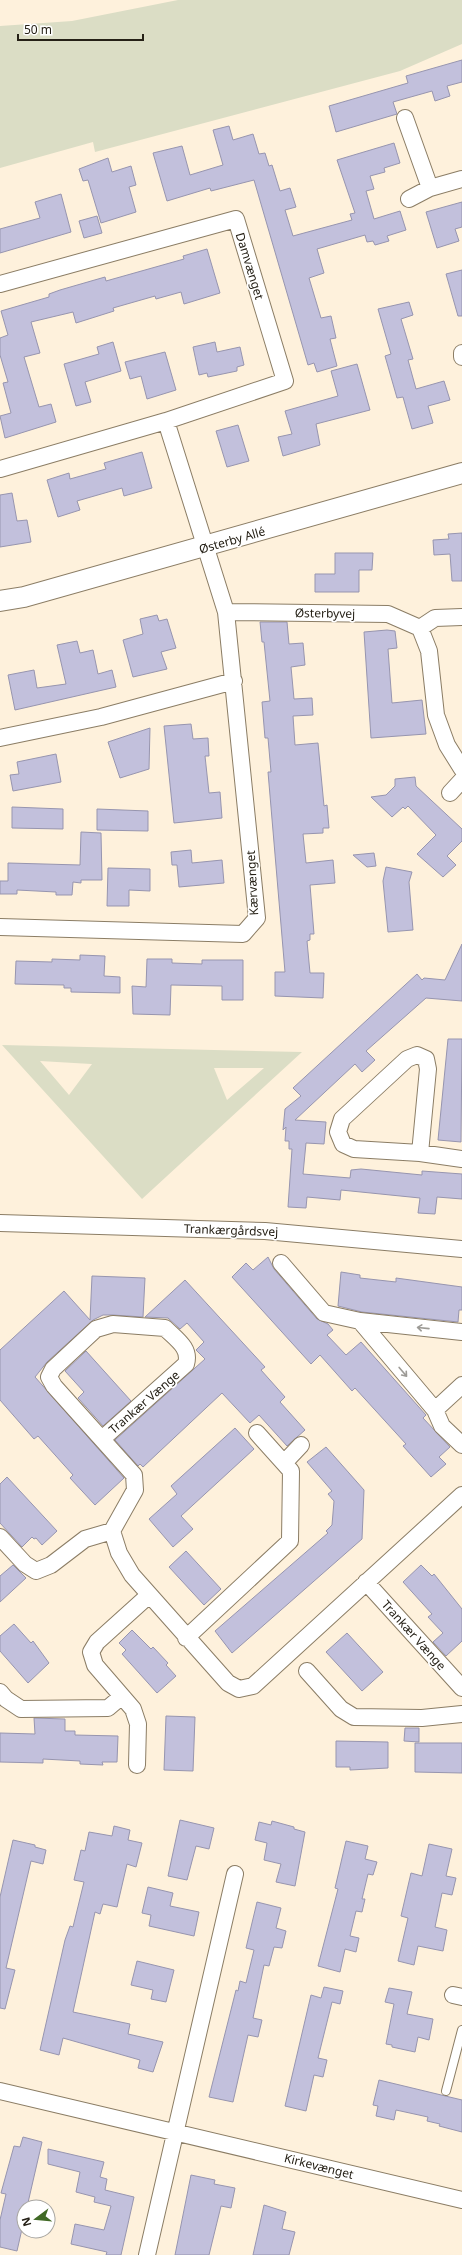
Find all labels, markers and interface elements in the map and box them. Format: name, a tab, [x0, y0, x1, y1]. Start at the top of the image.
scale bar	[18, 16, 143, 42]
text: 50 m	[24, 21, 52, 38]
street label: Damvænget	[232, 230, 268, 302]
street label: Østerby Allé	[197, 522, 267, 558]
street label: Østerbyvej	[295, 604, 355, 622]
street label: Kærvænget	[242, 849, 262, 916]
street label: Trankærgårdsvej	[183, 1220, 279, 1240]
one-way arrow	[417, 1324, 430, 1332]
street label: Trankær Vænge	[105, 1366, 183, 1438]
one-way arrow	[399, 1367, 408, 1378]
street label: Trankær Vænge	[378, 1596, 450, 1674]
street label: Kirkevænget	[283, 2149, 356, 2183]
north arrow	[16, 2199, 56, 2239]
text: N	[17, 2216, 34, 2228]

